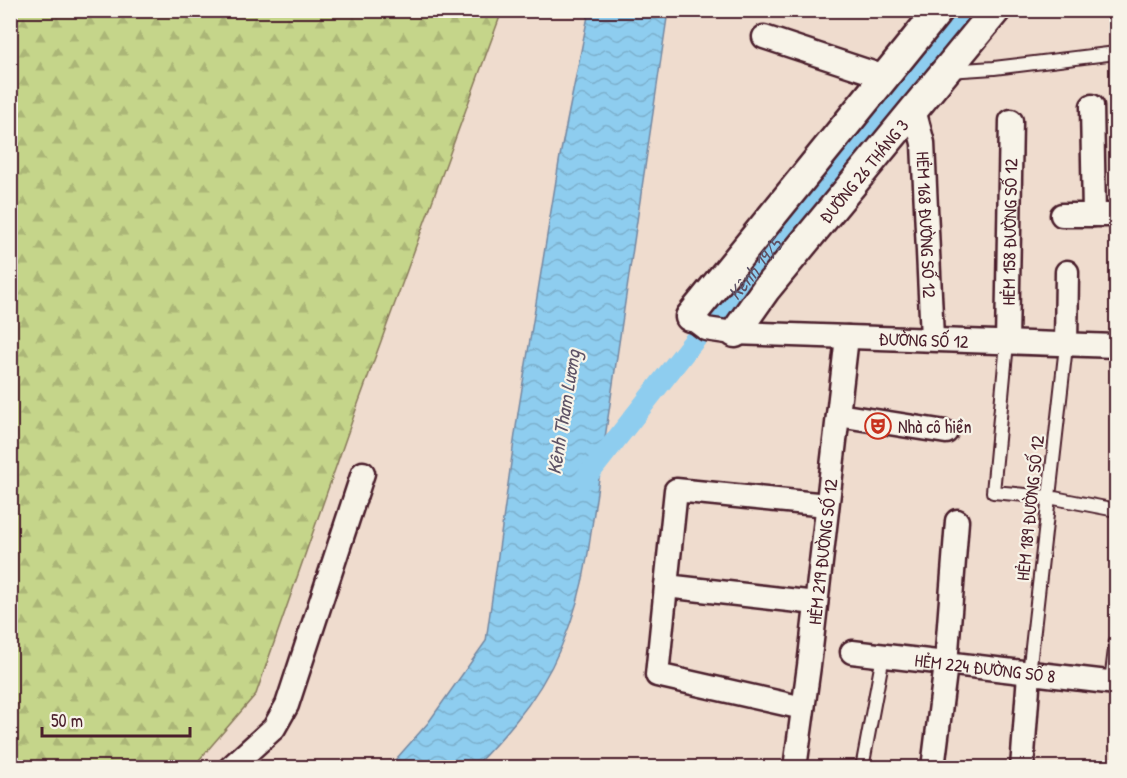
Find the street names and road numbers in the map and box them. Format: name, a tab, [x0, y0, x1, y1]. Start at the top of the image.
street label: ĐƯỜNG 26 THÁNG 3	[813, 113, 914, 228]
street label: HẺM 168 ĐƯỜNG SỐ 12	[911, 151, 943, 299]
street label: HẺM 158 ĐƯỜNG SỐ 12	[995, 158, 1023, 306]
street label: ĐƯỜNG SỐ 12	[878, 325, 969, 354]
street label: HẺM 189 ĐƯỜNG SỐ 12	[1010, 434, 1050, 582]
street label: HẺM 219 ĐƯỜNG SỐ 12	[801, 477, 843, 626]
street label: HẺM 224 ĐƯỜNG SỐ 8	[913, 647, 1057, 688]

